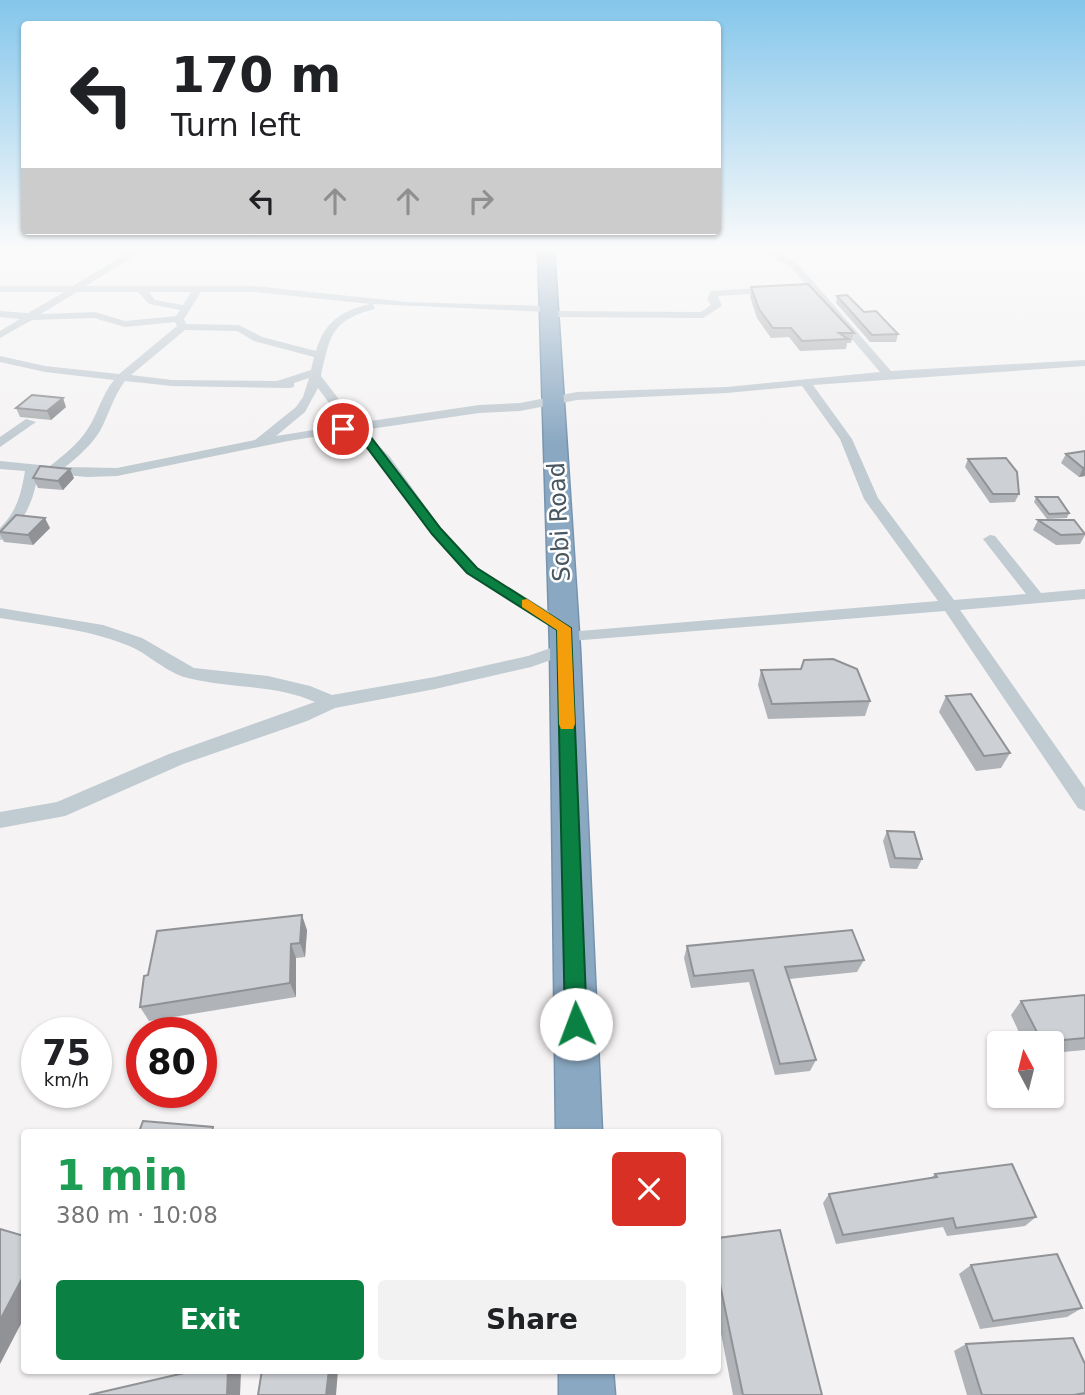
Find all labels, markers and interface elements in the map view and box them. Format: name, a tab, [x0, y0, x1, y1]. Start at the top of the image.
text: 170 m	[171, 47, 341, 104]
icon: left	[56, 49, 147, 140]
text: Turn left	[171, 106, 301, 144]
icon: left	[243, 182, 281, 220]
icon: ahead	[316, 182, 354, 220]
icon: ahead	[389, 182, 427, 220]
icon: right	[462, 182, 500, 220]
pin	[313, 399, 373, 459]
icon: arrive	[324, 410, 362, 448]
street label: Sobi Road	[542, 462, 576, 582]
position arrow	[539, 987, 613, 1061]
speed limit sign: 80	[126, 1017, 217, 1108]
north arrow	[987, 1031, 1064, 1108]
map controls	[987, 1031, 1064, 1108]
text: 75	[42, 1033, 91, 1073]
text: km/h	[44, 1069, 89, 1090]
text: 1 min	[56, 1151, 188, 1200]
button: close	[612, 1152, 686, 1226]
text: 380 m · 10:08	[56, 1202, 218, 1228]
button: Exit	[56, 1280, 364, 1360]
button: Share	[378, 1280, 686, 1360]

